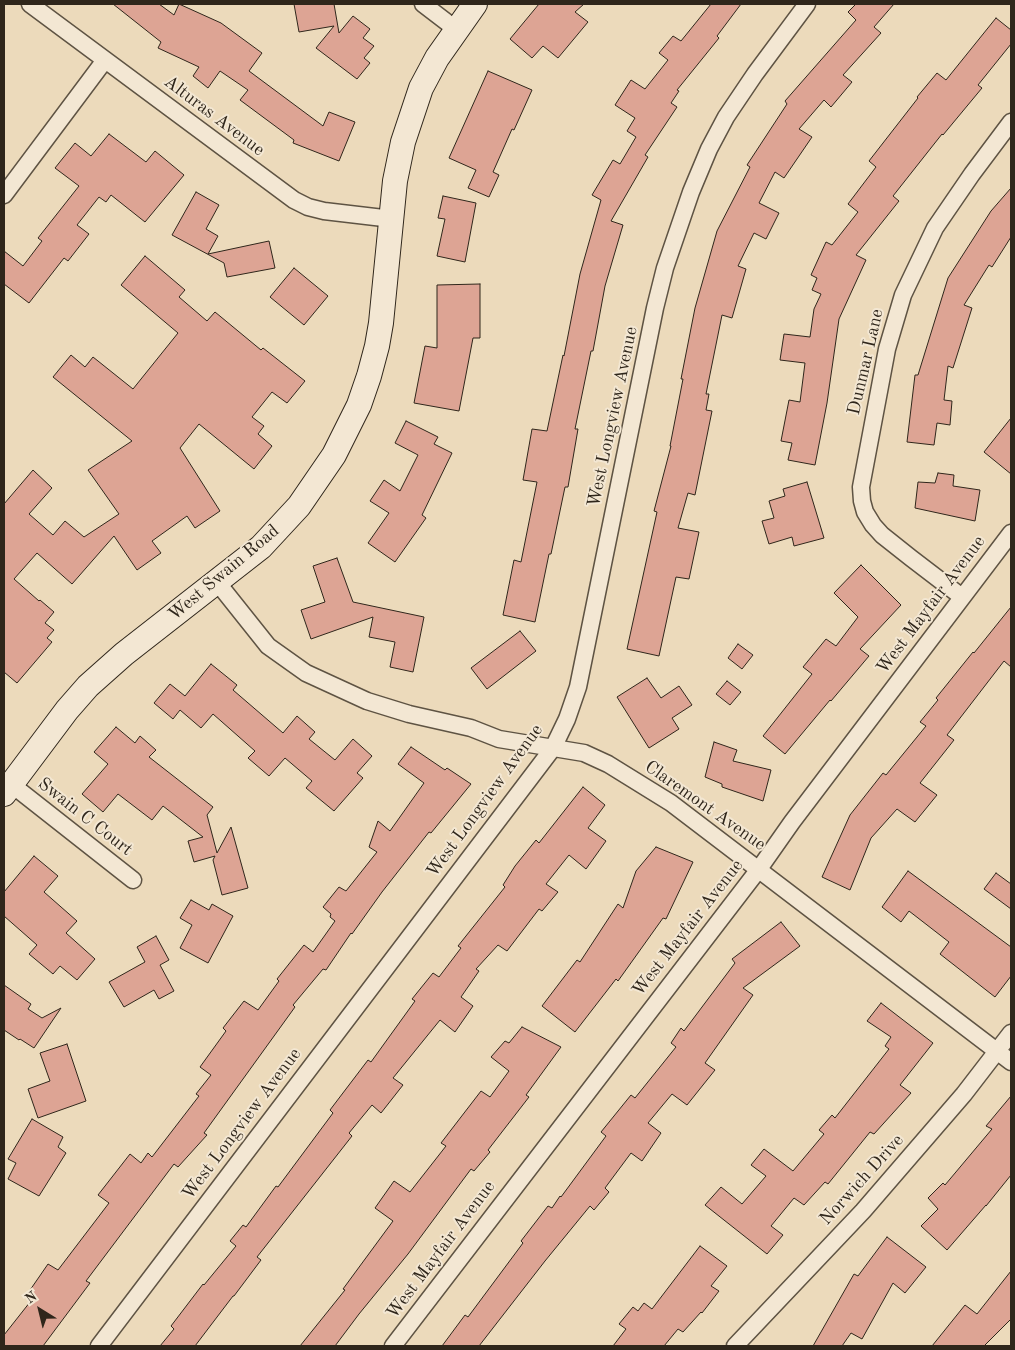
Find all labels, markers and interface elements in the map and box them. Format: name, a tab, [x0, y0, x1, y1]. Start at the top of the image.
street label: Alturas Avenue	[159, 71, 269, 161]
street label: Dunmar Lane	[843, 307, 889, 417]
street label: West Longview Avenue	[583, 325, 643, 509]
street label: West Swain Road	[164, 520, 284, 626]
street label: West Mayfair Avenue	[872, 532, 990, 678]
street label: West Longview Avenue	[422, 720, 548, 882]
street label: Claremont Avenue	[640, 756, 770, 856]
street label: Swain C Court	[33, 773, 137, 861]
street label: West Mayfair Avenue	[628, 855, 748, 1001]
street label: West Longview Avenue	[178, 1044, 306, 1204]
street label: Norwich Drive	[816, 1130, 908, 1230]
street label: West Mayfair Avenue	[382, 1177, 500, 1323]
north arrow	[15, 1285, 65, 1335]
text: N	[23, 1289, 40, 1307]

